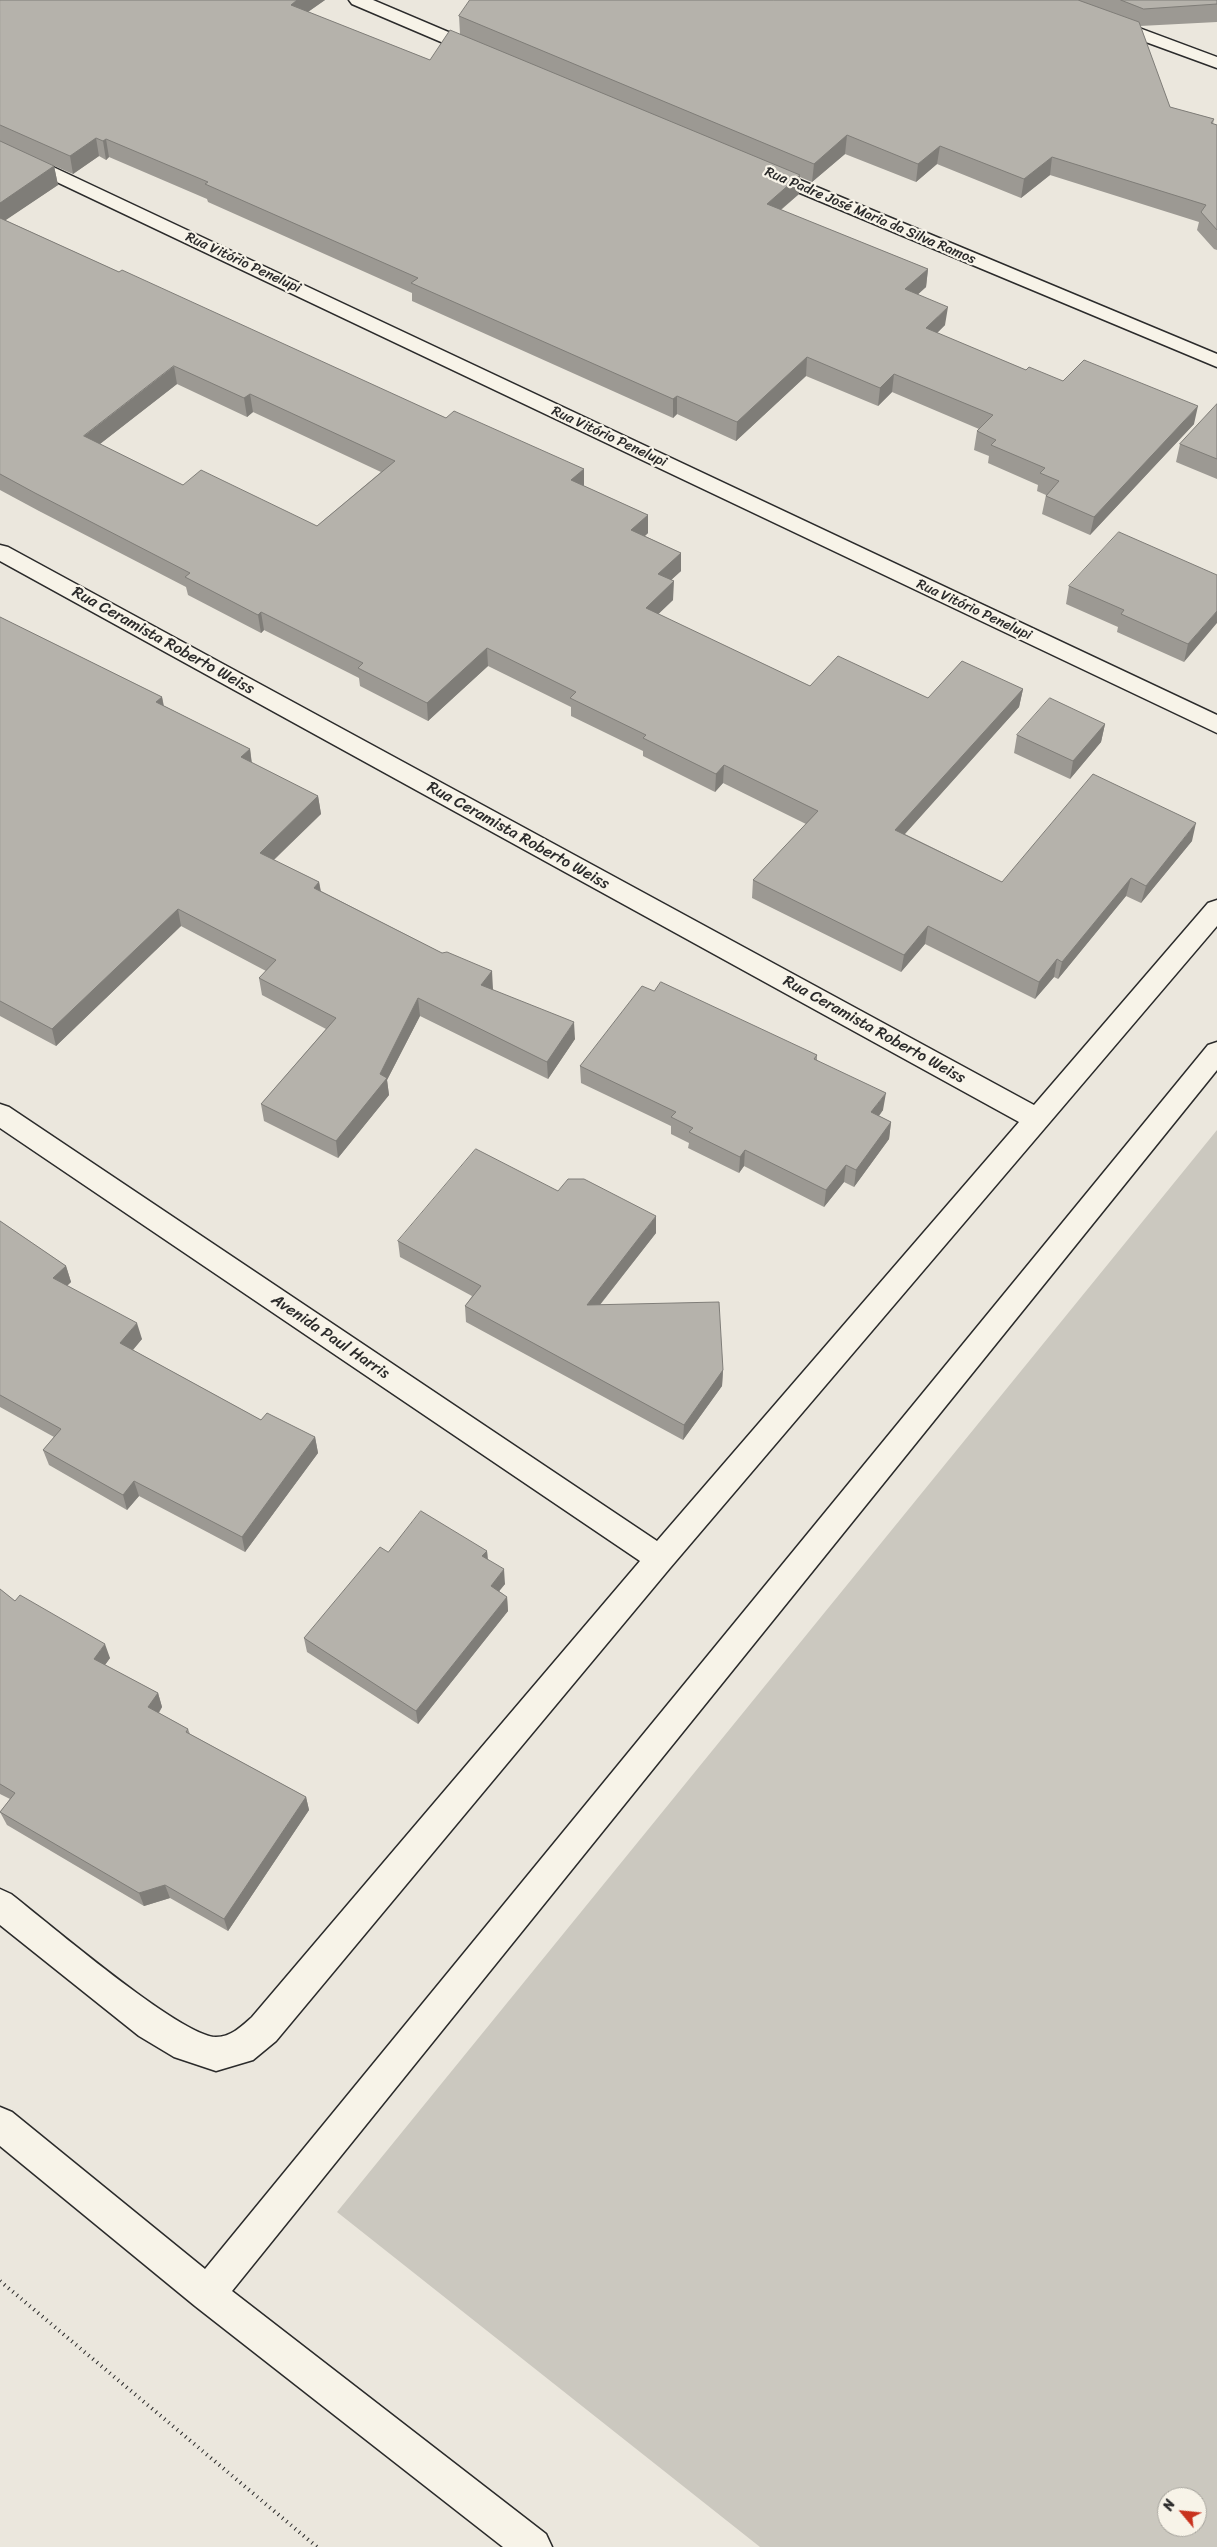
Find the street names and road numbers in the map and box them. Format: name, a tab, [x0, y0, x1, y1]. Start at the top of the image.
street label: Rua Padre José Maria da Silva Ramos	[762, 164, 978, 268]
street label: Rua Vitório Penelupi	[183, 229, 303, 297]
street label: Rua Vitório Penelupi	[549, 403, 669, 471]
street label: Rua Vitório Penelupi	[914, 576, 1034, 644]
street label: Rua Ceramista Roberto Weiss	[69, 583, 257, 699]
street label: Rua Ceramista Roberto Weiss	[424, 778, 612, 894]
street label: Rua Ceramista Roberto Weiss	[780, 972, 968, 1088]
street label: Avenida Paul Harris	[267, 1290, 393, 1384]

